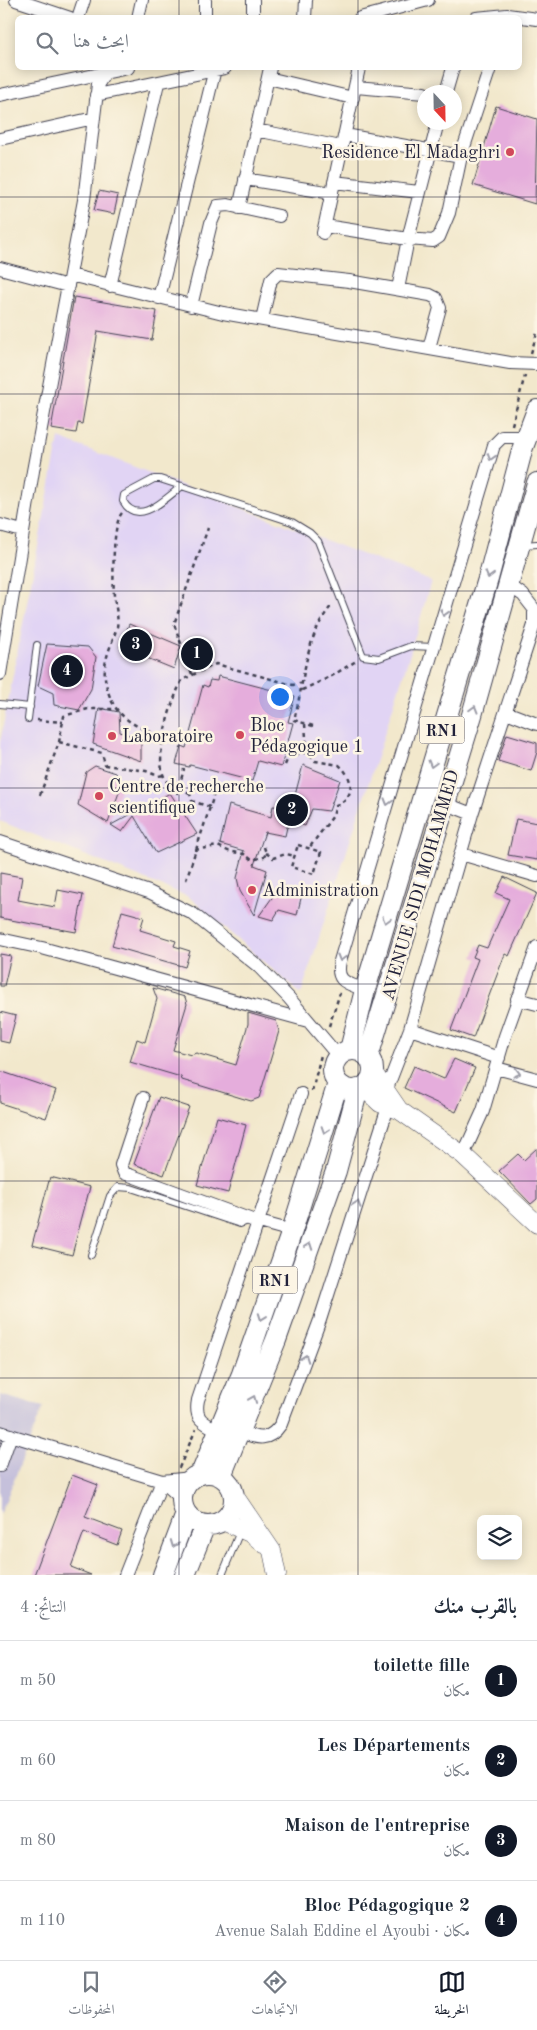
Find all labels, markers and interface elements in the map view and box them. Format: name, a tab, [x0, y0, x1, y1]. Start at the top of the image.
search box	[15, 15, 522, 70]
icon: search	[33, 29, 61, 57]
text: ابحث هنا	[73, 33, 129, 52]
north arrow	[417, 85, 462, 130]
place label: Residence El Madaghri	[321, 144, 500, 162]
marker: Residence El Madaghri	[504, 146, 516, 158]
one-way arrow	[486, 452, 496, 461]
one-way arrow	[484, 570, 495, 579]
one-way arrow	[440, 608, 450, 616]
pin: 3	[120, 626, 152, 664]
pin: 1	[181, 635, 213, 673]
pin: 4	[51, 652, 83, 690]
your location	[267, 684, 293, 710]
one-way arrow	[468, 705, 478, 714]
road number: RN1	[420, 716, 464, 744]
place label: Bloc Pédagogique 1	[250, 717, 364, 756]
place label: Laboratoire	[122, 728, 213, 746]
marker: Bloc Pédagogique 1	[234, 729, 246, 741]
marker: Laboratoire	[106, 730, 118, 742]
one-way arrow	[427, 759, 438, 768]
street label: AVENUE SIDI MOHAMMED	[379, 768, 463, 1003]
place label: Centre de recherche scientifique	[109, 778, 264, 817]
marker: Centre de recherche scientifique	[93, 790, 105, 802]
pin: 2	[276, 791, 308, 829]
one-way arrow	[383, 797, 393, 805]
place label: Administration	[262, 882, 379, 900]
marker: Administration	[246, 884, 258, 896]
one-way arrow	[381, 915, 392, 924]
one-way arrow	[336, 953, 347, 962]
one-way arrow	[512, 1067, 521, 1078]
one-way arrow	[321, 1125, 331, 1134]
one-way arrow	[351, 1201, 361, 1209]
one-way arrow	[303, 1243, 313, 1251]
road number: RN1	[252, 1266, 298, 1294]
one-way arrow	[258, 1312, 268, 1321]
one-way arrow	[299, 1354, 309, 1363]
one-way arrow	[247, 1395, 257, 1403]
map controls	[477, 1515, 522, 1560]
button: layers	[477, 1515, 522, 1560]
one-way arrow	[170, 1540, 180, 1548]
text: بالقرب منك	[434, 1597, 517, 1618]
text: النتائج: 4	[20, 1600, 66, 1616]
text: toilette fille	[374, 1657, 470, 1676]
text: 50 m	[20, 1673, 56, 1689]
text: 1	[496, 1673, 506, 1689]
text: مكان	[443, 1684, 470, 1700]
text: Les Départements	[317, 1737, 470, 1756]
text: 60 m	[20, 1753, 56, 1769]
text: 2	[496, 1753, 506, 1769]
text: مكان	[443, 1764, 470, 1780]
text: Maison de l'entreprise	[284, 1817, 470, 1836]
text: 80 m	[20, 1833, 56, 1849]
text: 3	[496, 1833, 506, 1849]
text: مكان	[443, 1844, 470, 1860]
text: Bloc Pédagogique 2	[304, 1897, 470, 1916]
text: 110 m	[20, 1913, 65, 1929]
text: 4	[496, 1913, 506, 1929]
text: مكان · Avenue Salah Eddine el Ayoubi	[214, 1924, 470, 1940]
tab: المحفوظات	[68, 1968, 115, 2023]
tab: الاتجاهات	[251, 1968, 298, 2023]
tab: الخريطة	[435, 1968, 469, 2023]

